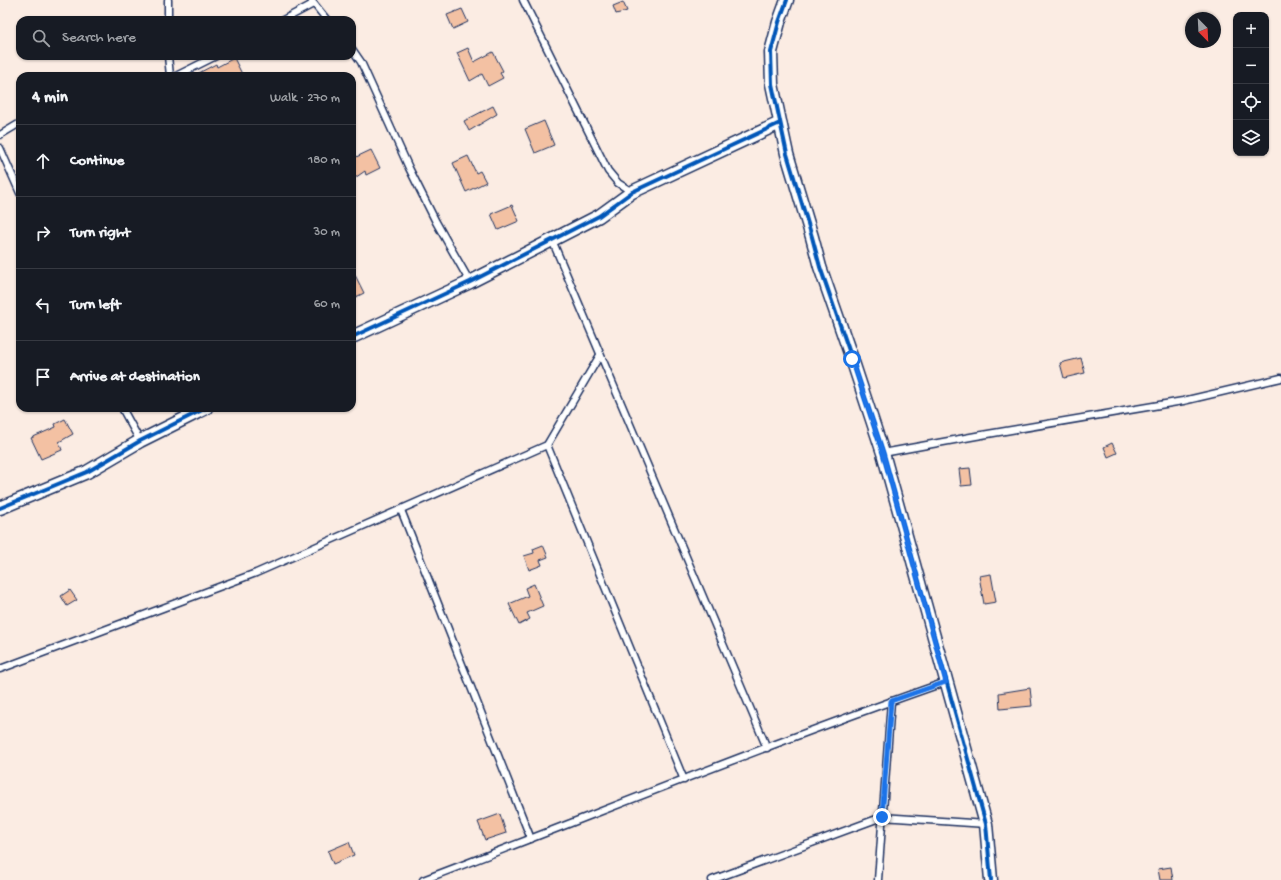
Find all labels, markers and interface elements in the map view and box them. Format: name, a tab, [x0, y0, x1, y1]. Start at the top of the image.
north arrow	[1185, 12, 1221, 48]
map controls	[1233, 12, 1269, 156]
button: +	[1233, 12, 1269, 48]
search box	[16, 16, 356, 60]
icon: search	[30, 27, 52, 49]
text: Search here	[62, 29, 136, 47]
button: −	[1233, 48, 1269, 84]
button: locate	[1233, 84, 1269, 120]
text: 4 min	[32, 88, 68, 108]
text: Walk · 270 m	[270, 91, 340, 106]
button: layers	[1233, 120, 1269, 156]
icon: ahead	[32, 150, 54, 172]
text: Continue	[70, 152, 124, 170]
text: 180 m	[308, 153, 340, 168]
icon: right	[32, 222, 54, 244]
text: Turn right	[70, 224, 130, 242]
text: 30 m	[314, 225, 340, 240]
icon: left	[32, 294, 54, 316]
text: Turn left	[70, 296, 121, 314]
text: 60 m	[314, 297, 340, 312]
route start	[843, 350, 861, 368]
icon: arrive	[32, 366, 54, 388]
text: Arrive at destination	[70, 368, 200, 386]
route end	[873, 808, 891, 826]

